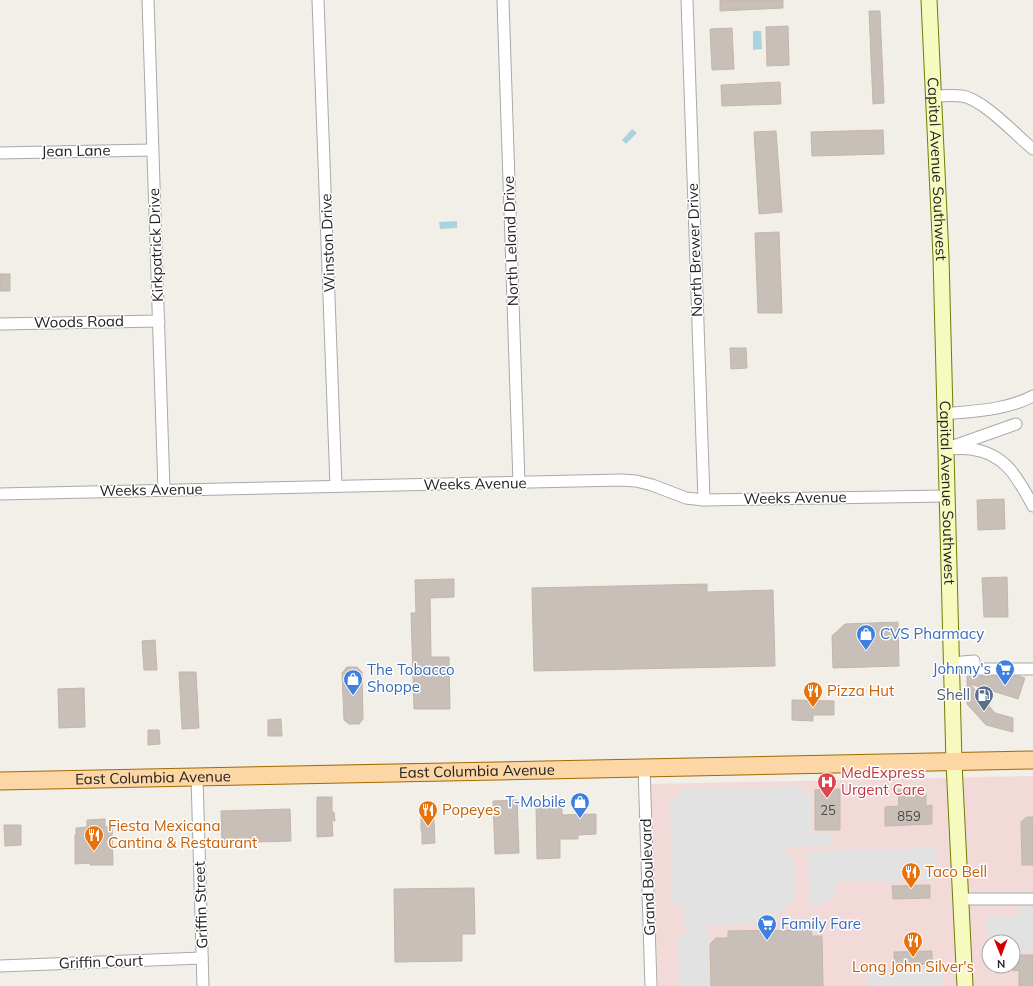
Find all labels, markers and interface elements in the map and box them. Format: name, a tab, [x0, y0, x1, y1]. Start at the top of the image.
street label: Capital Avenue Southwest	[924, 76, 951, 261]
street label: Jean Lane	[41, 140, 111, 161]
street label: North Leland Drive	[499, 176, 522, 306]
street label: North Brewer Drive	[683, 183, 706, 317]
street label: Kirkpatrick Drive	[144, 188, 167, 302]
street label: Winston Drive	[316, 193, 339, 293]
street label: Woods Road	[34, 311, 124, 332]
street label: Capital Avenue Southwest	[936, 400, 959, 585]
street label: Weeks Avenue	[423, 473, 527, 494]
street label: Weeks Avenue	[99, 479, 203, 500]
street label: Weeks Avenue	[743, 487, 847, 508]
shop icon: CVS Pharmacy	[855, 623, 877, 651]
place label: CVS Pharmacy	[880, 624, 984, 643]
supermarket icon: Johnny's	[994, 658, 1016, 686]
place label: Johnny's	[932, 659, 991, 678]
place label: The Tobacco Shoppe	[367, 660, 455, 696]
shop icon: The Tobacco Shoppe	[342, 668, 364, 696]
restaurant icon: Pizza Hut	[802, 680, 824, 708]
place label: Pizza Hut	[827, 681, 894, 700]
fuel station icon: Shell	[973, 684, 995, 712]
place label: Shell	[937, 685, 970, 704]
street label: East Columbia Avenue	[399, 760, 555, 782]
place label: MedExpress Urgent Care	[841, 763, 925, 799]
street label: East Columbia Avenue	[75, 766, 231, 788]
hospital icon: MedExpress Urgent Care	[816, 771, 838, 799]
shop icon: T-Mobile	[569, 791, 591, 819]
place label: T-Mobile	[505, 792, 566, 811]
restaurant icon: Popeyes	[417, 799, 439, 827]
place label: Popeyes	[442, 800, 501, 819]
house number: 25	[820, 802, 836, 818]
house number: 859	[897, 808, 921, 824]
place label: Fiesta Mexicana Cantina & Restaurant	[108, 816, 257, 852]
street label: Grand Boulevard	[636, 818, 659, 936]
restaurant icon: Fiesta Mexicana Cantina & Restaurant	[83, 824, 105, 852]
street label: Griffin Street	[189, 861, 212, 949]
restaurant icon: Taco Bell	[900, 861, 922, 889]
place label: Taco Bell	[925, 862, 987, 881]
supermarket icon: Family Fare	[756, 913, 778, 941]
place label: Family Fare	[781, 914, 861, 933]
restaurant icon: Long John Silver's	[902, 930, 924, 958]
north arrow	[981, 934, 1021, 974]
street label: Griffin Court	[59, 951, 143, 972]
place label: Long John Silver's	[852, 957, 974, 976]
text: N	[997, 957, 1005, 971]

